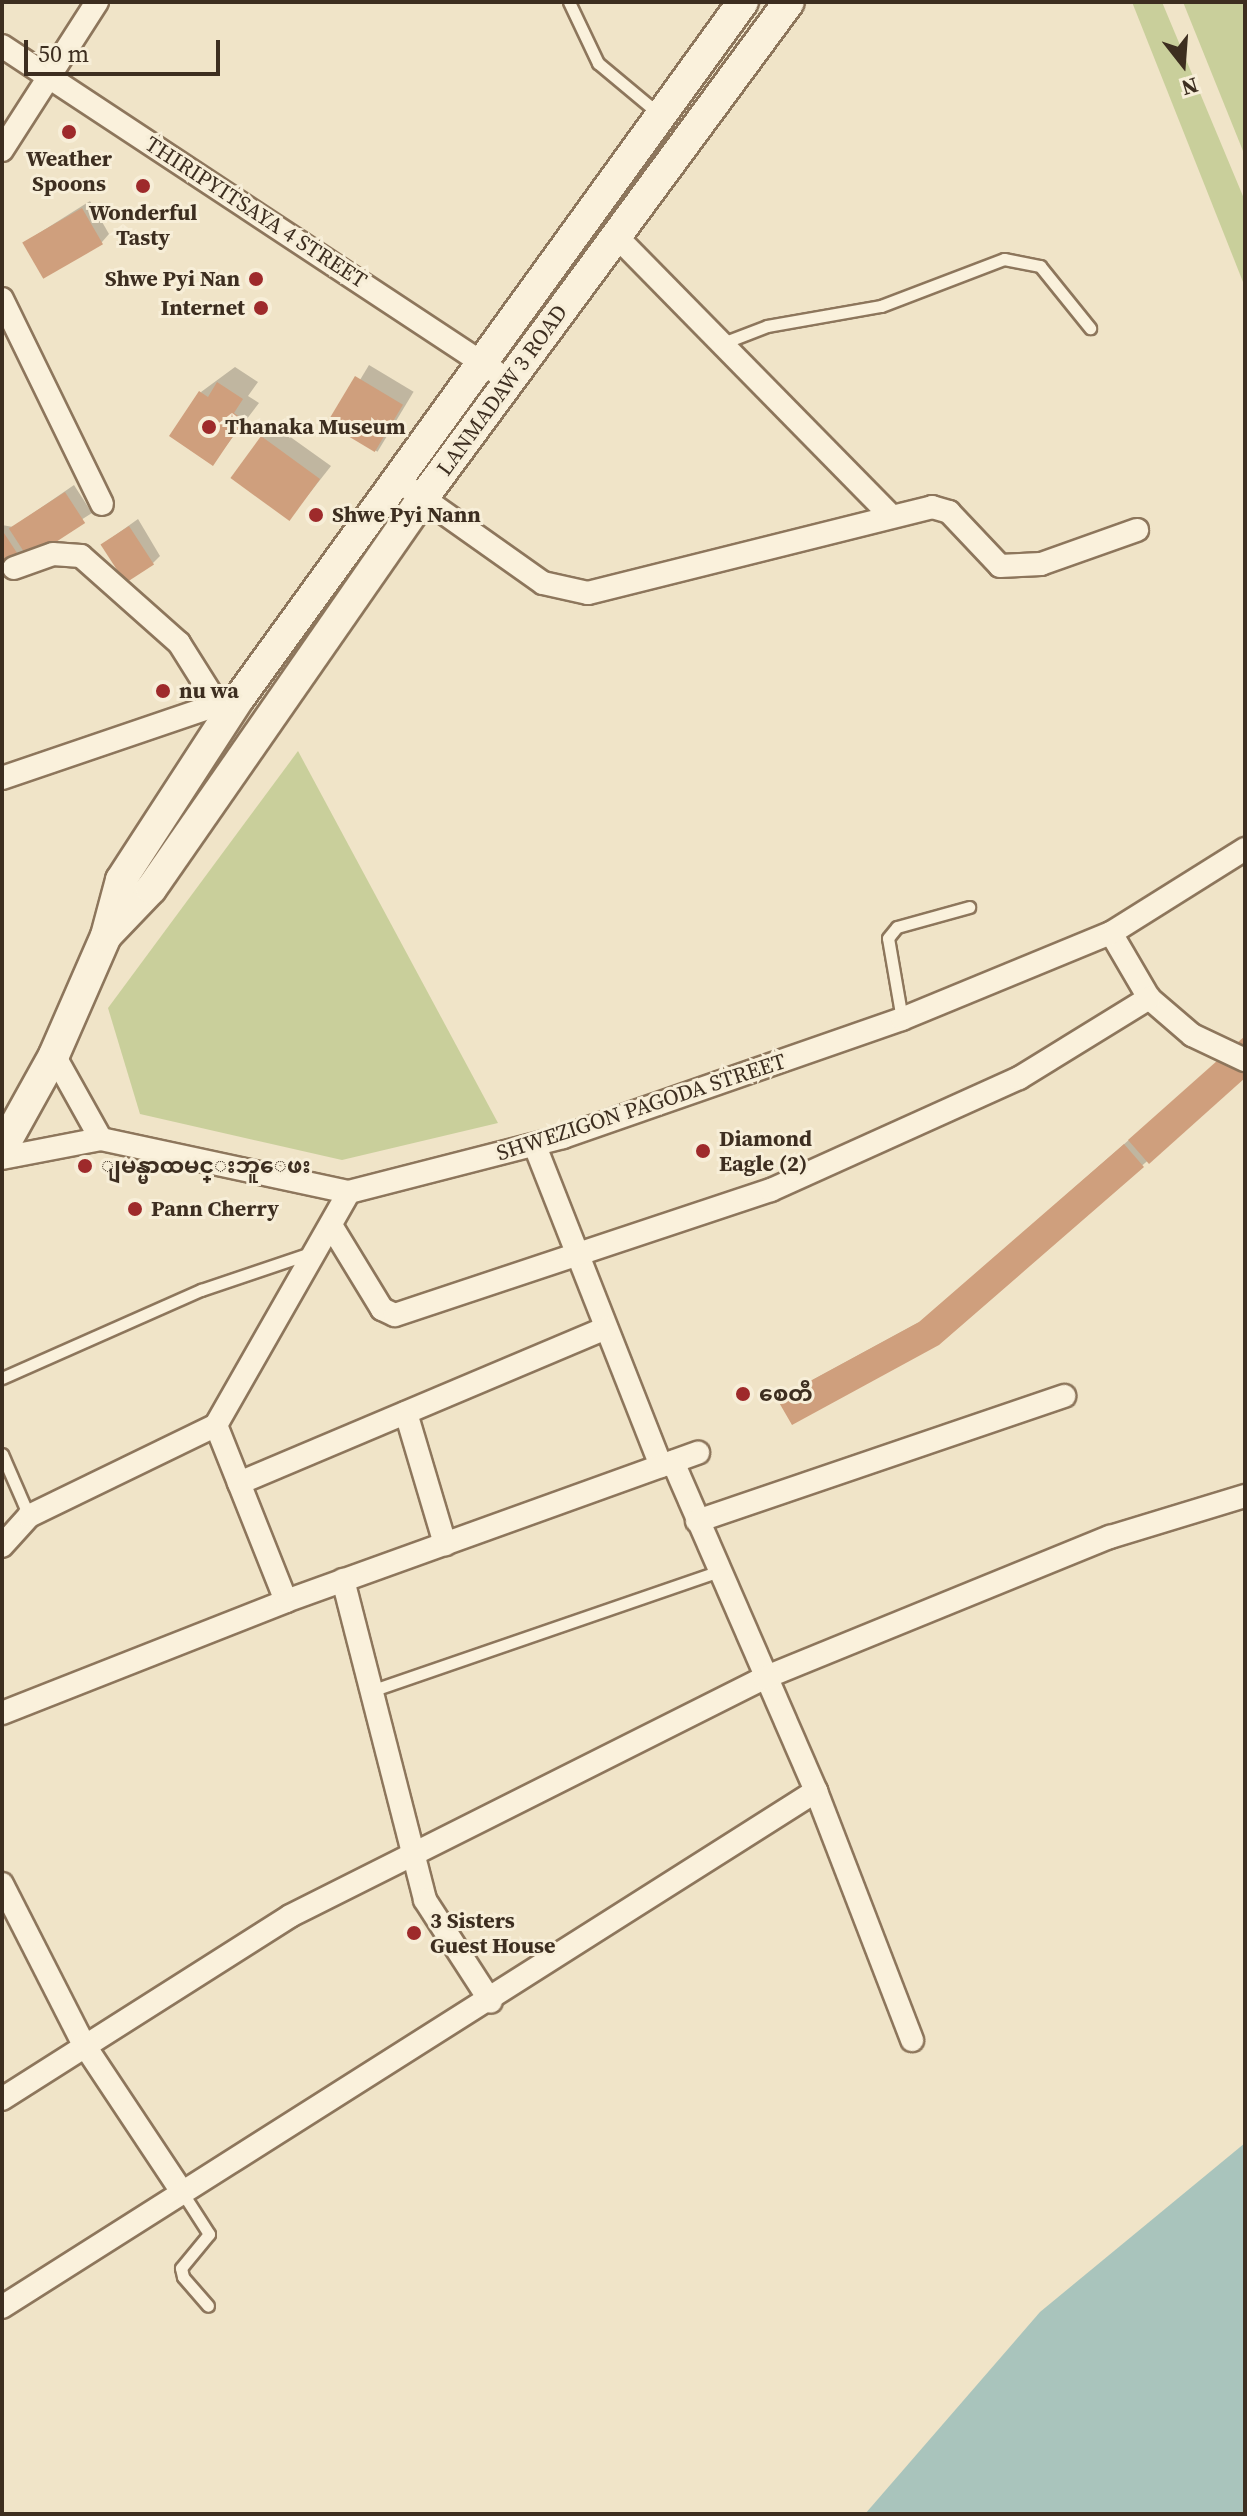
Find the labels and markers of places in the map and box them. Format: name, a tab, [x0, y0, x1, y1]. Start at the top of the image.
marker: Weather Spoons	[60, 123, 78, 141]
place label: Weather Spoons	[26, 145, 112, 196]
marker: Wonderful Tasty	[134, 177, 152, 195]
place label: Wonderful Tasty	[89, 199, 197, 250]
place label: Shwe Pyi Nan	[105, 266, 240, 292]
marker: Shwe Pyi Nan	[247, 270, 265, 288]
place label: Internet	[161, 295, 245, 321]
marker: Internet	[252, 299, 270, 317]
place label: Thanaka Museum	[225, 414, 406, 440]
marker: Thanaka Museum	[200, 418, 218, 436]
place label: Shwe Pyi Nann	[332, 502, 481, 528]
marker: Shwe Pyi Nann	[307, 506, 325, 524]
place label: nu wa	[179, 678, 239, 704]
marker: nu wa	[154, 682, 172, 700]
place label: Diamond Eagle (2)	[719, 1125, 812, 1176]
marker: Diamond Eagle (2)	[694, 1142, 712, 1160]
place label: ျမန္မာထမင္းဘူေဖး	[101, 1153, 311, 1179]
marker: ျမန္မာထမင္းဘူေဖး	[76, 1157, 94, 1175]
place label: Pann Cherry	[151, 1196, 279, 1222]
marker: Pann Cherry	[126, 1200, 144, 1218]
place label: စေတီ	[759, 1381, 813, 1407]
marker: စေတီ	[734, 1385, 752, 1403]
place label: 3 Sisters Guest House	[430, 1907, 556, 1958]
marker: 3 Sisters Guest House	[405, 1924, 423, 1942]

